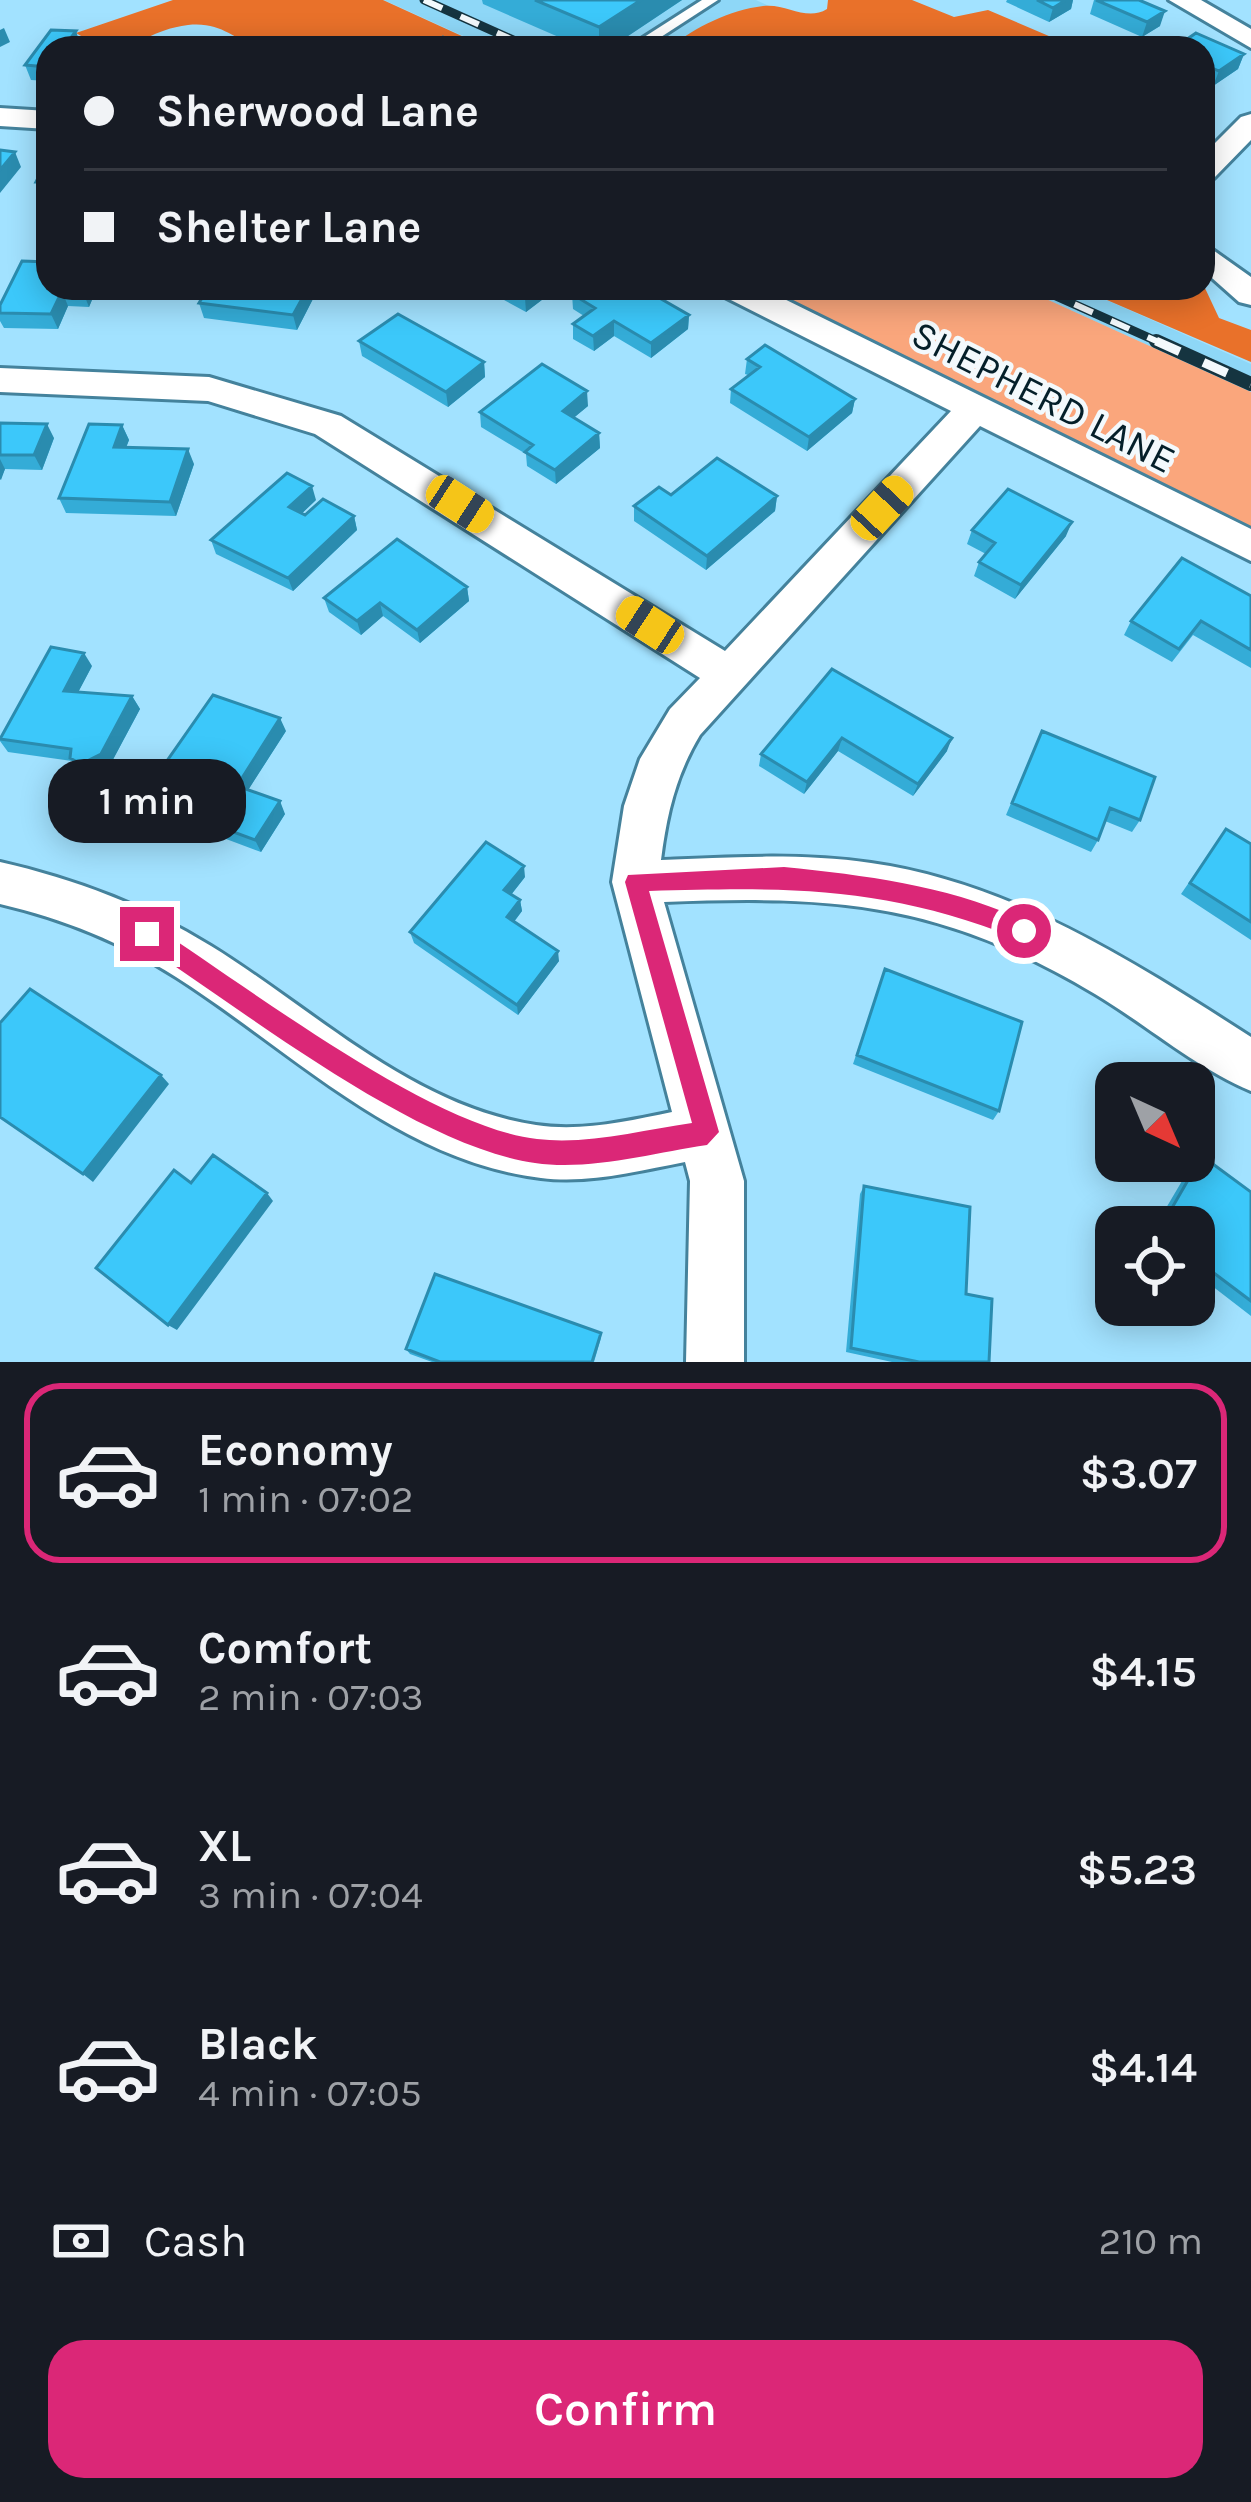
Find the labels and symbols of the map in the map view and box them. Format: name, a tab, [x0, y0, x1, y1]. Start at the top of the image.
street label: SHEPHERD LANE	[904, 311, 1183, 483]
car	[420, 469, 500, 539]
car	[844, 469, 920, 547]
car	[610, 590, 690, 660]
callout: 1 min	[48, 760, 246, 844]
route start	[997, 904, 1051, 958]
route end	[120, 907, 174, 961]
north arrow	[1095, 1062, 1215, 1182]

